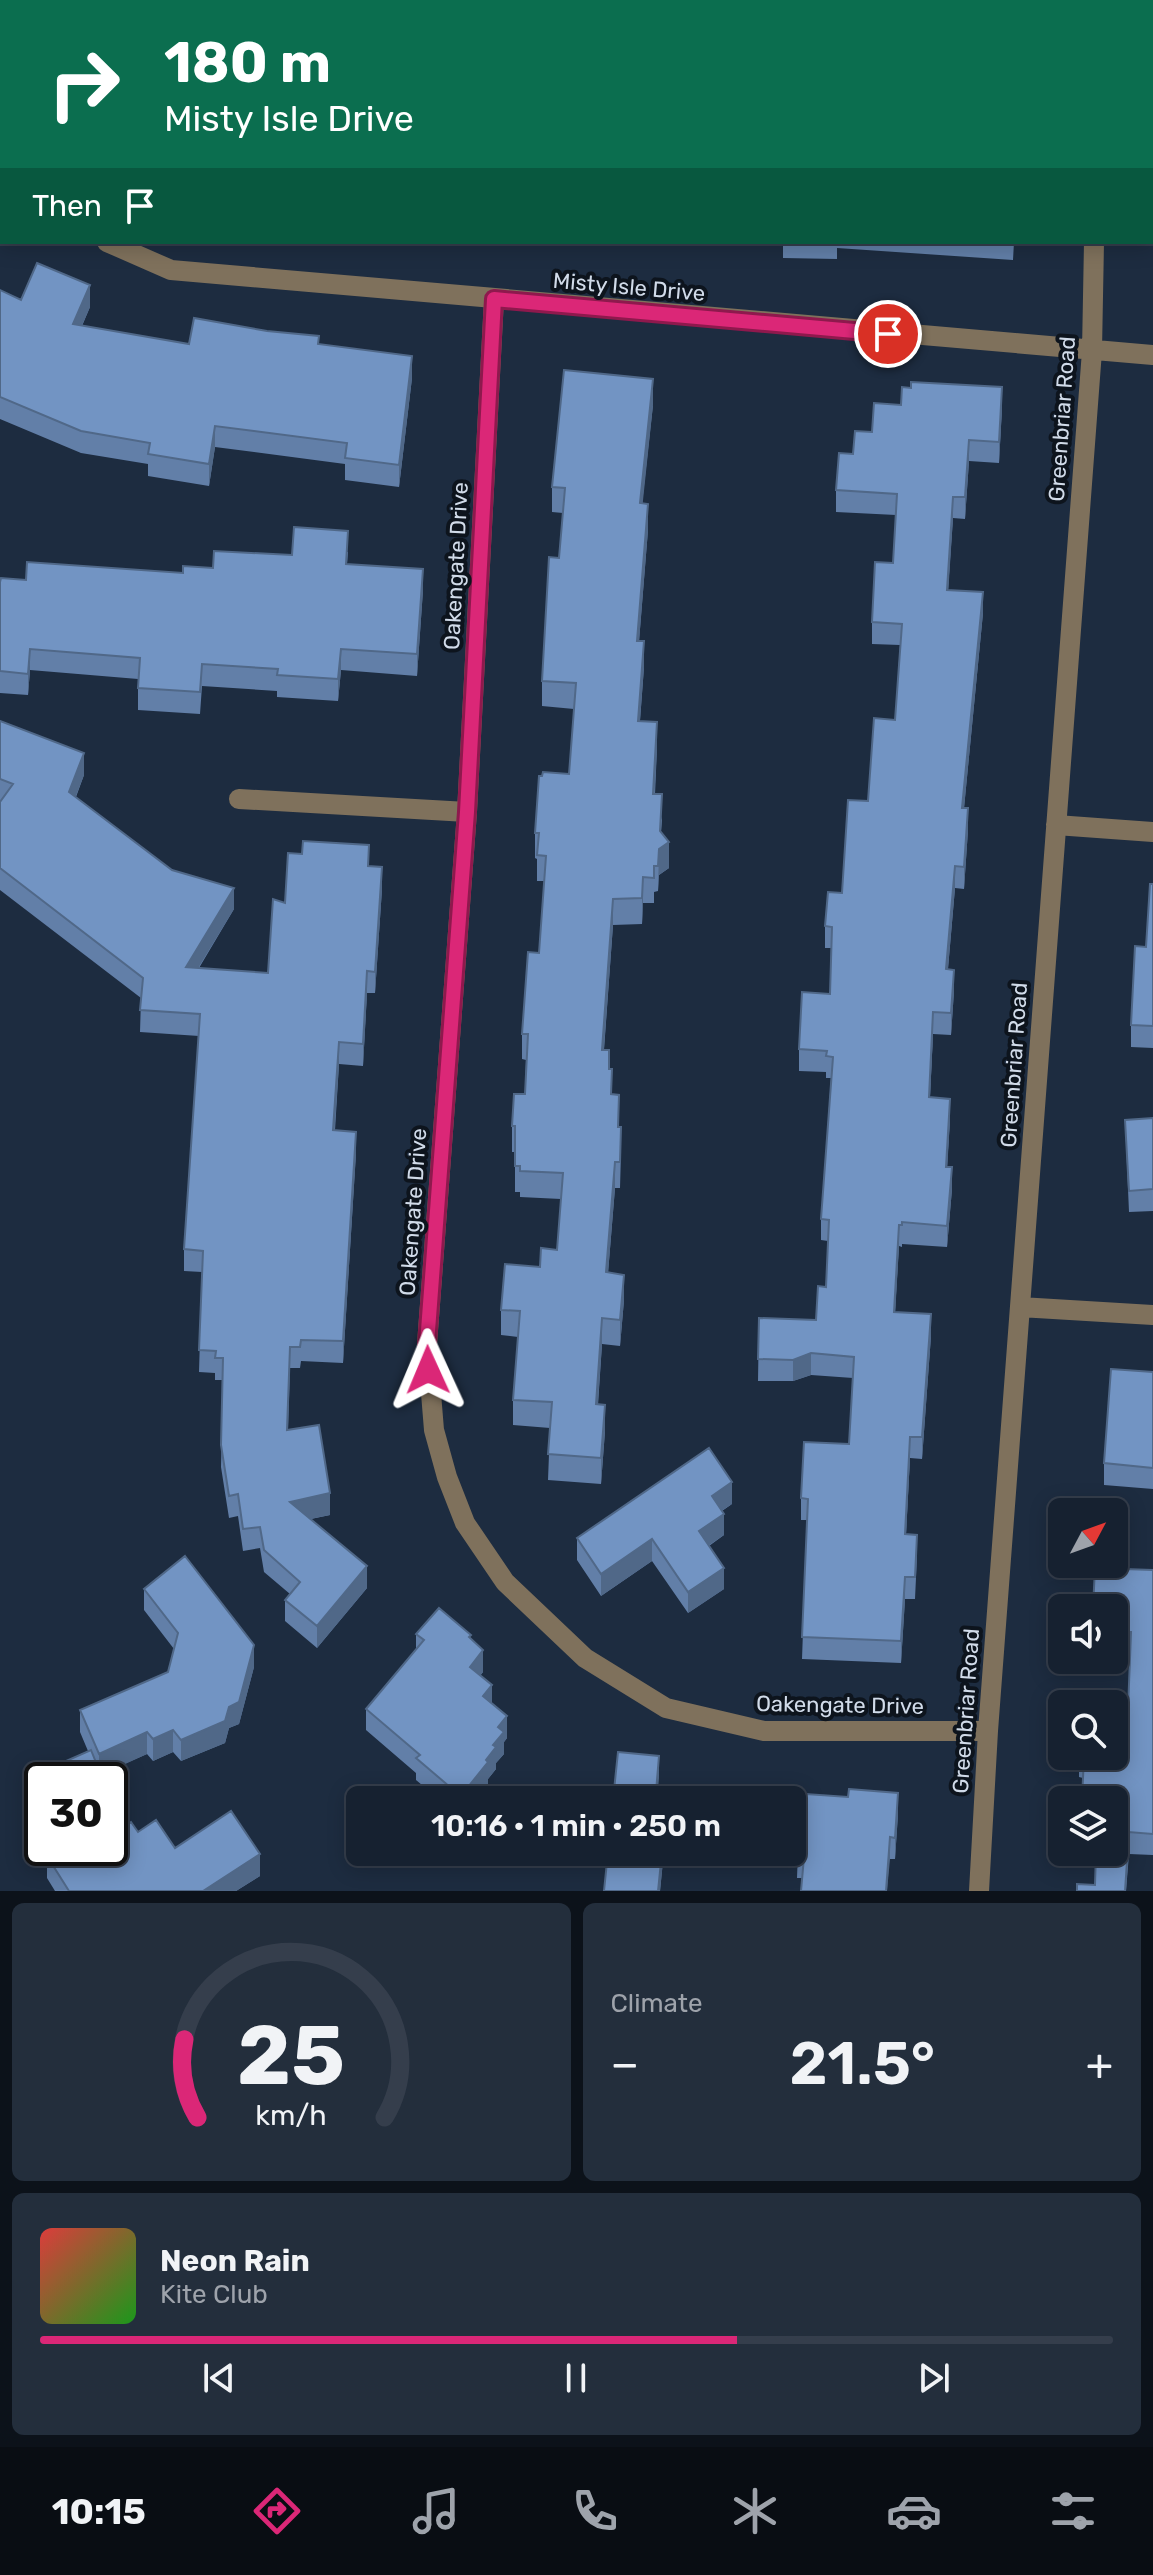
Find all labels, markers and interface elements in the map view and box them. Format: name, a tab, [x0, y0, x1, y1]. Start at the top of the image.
text: 180 m	[164, 30, 331, 96]
icon: right	[32, 32, 136, 136]
text: Misty Isle Drive	[164, 97, 414, 140]
icon: arrive	[118, 184, 162, 228]
text: Then	[32, 188, 102, 224]
street label: Misty Isle Drive	[552, 267, 706, 307]
pin	[854, 300, 922, 368]
icon: arrive	[866, 312, 910, 356]
street label: Greenbriar Road	[1043, 336, 1081, 502]
street label: Oakengate Drive	[438, 481, 474, 651]
street label: Greenbriar Road	[995, 982, 1033, 1148]
street label: Oakengate Drive	[394, 1127, 432, 1297]
position arrow	[386, 1328, 470, 1412]
north arrow	[1048, 1498, 1128, 1578]
map controls	[1048, 1498, 1128, 1866]
button: sound	[1048, 1594, 1128, 1674]
street label: Greenbriar Road	[947, 1628, 985, 1794]
street label: Oakengate Drive	[756, 1690, 924, 1720]
button: search	[1048, 1690, 1128, 1770]
speed limit sign: 30	[24, 1762, 128, 1866]
button: layers	[1048, 1786, 1128, 1866]
text: 10:16 · 1 min · 250 m	[431, 1808, 721, 1844]
text: Climate	[611, 1988, 703, 2019]
text: 25	[237, 2006, 345, 2105]
text: 21.5°	[790, 2028, 935, 2099]
text: −	[611, 2038, 639, 2090]
text: +	[1086, 2038, 1113, 2090]
text: km/h	[256, 2098, 327, 2132]
text: Neon Rain	[160, 2243, 310, 2279]
text: Kite Club	[160, 2279, 268, 2310]
icon: previous	[197, 2356, 241, 2400]
icon: pause	[554, 2356, 598, 2400]
icon: next	[912, 2356, 956, 2400]
icon: directions	[249, 2483, 305, 2539]
icon: music	[408, 2483, 464, 2539]
icon: phone	[567, 2483, 623, 2539]
icon: climate	[727, 2483, 783, 2539]
icon: car	[886, 2483, 942, 2539]
icon: filters	[1045, 2483, 1101, 2539]
text: 10:15	[52, 2490, 146, 2533]

